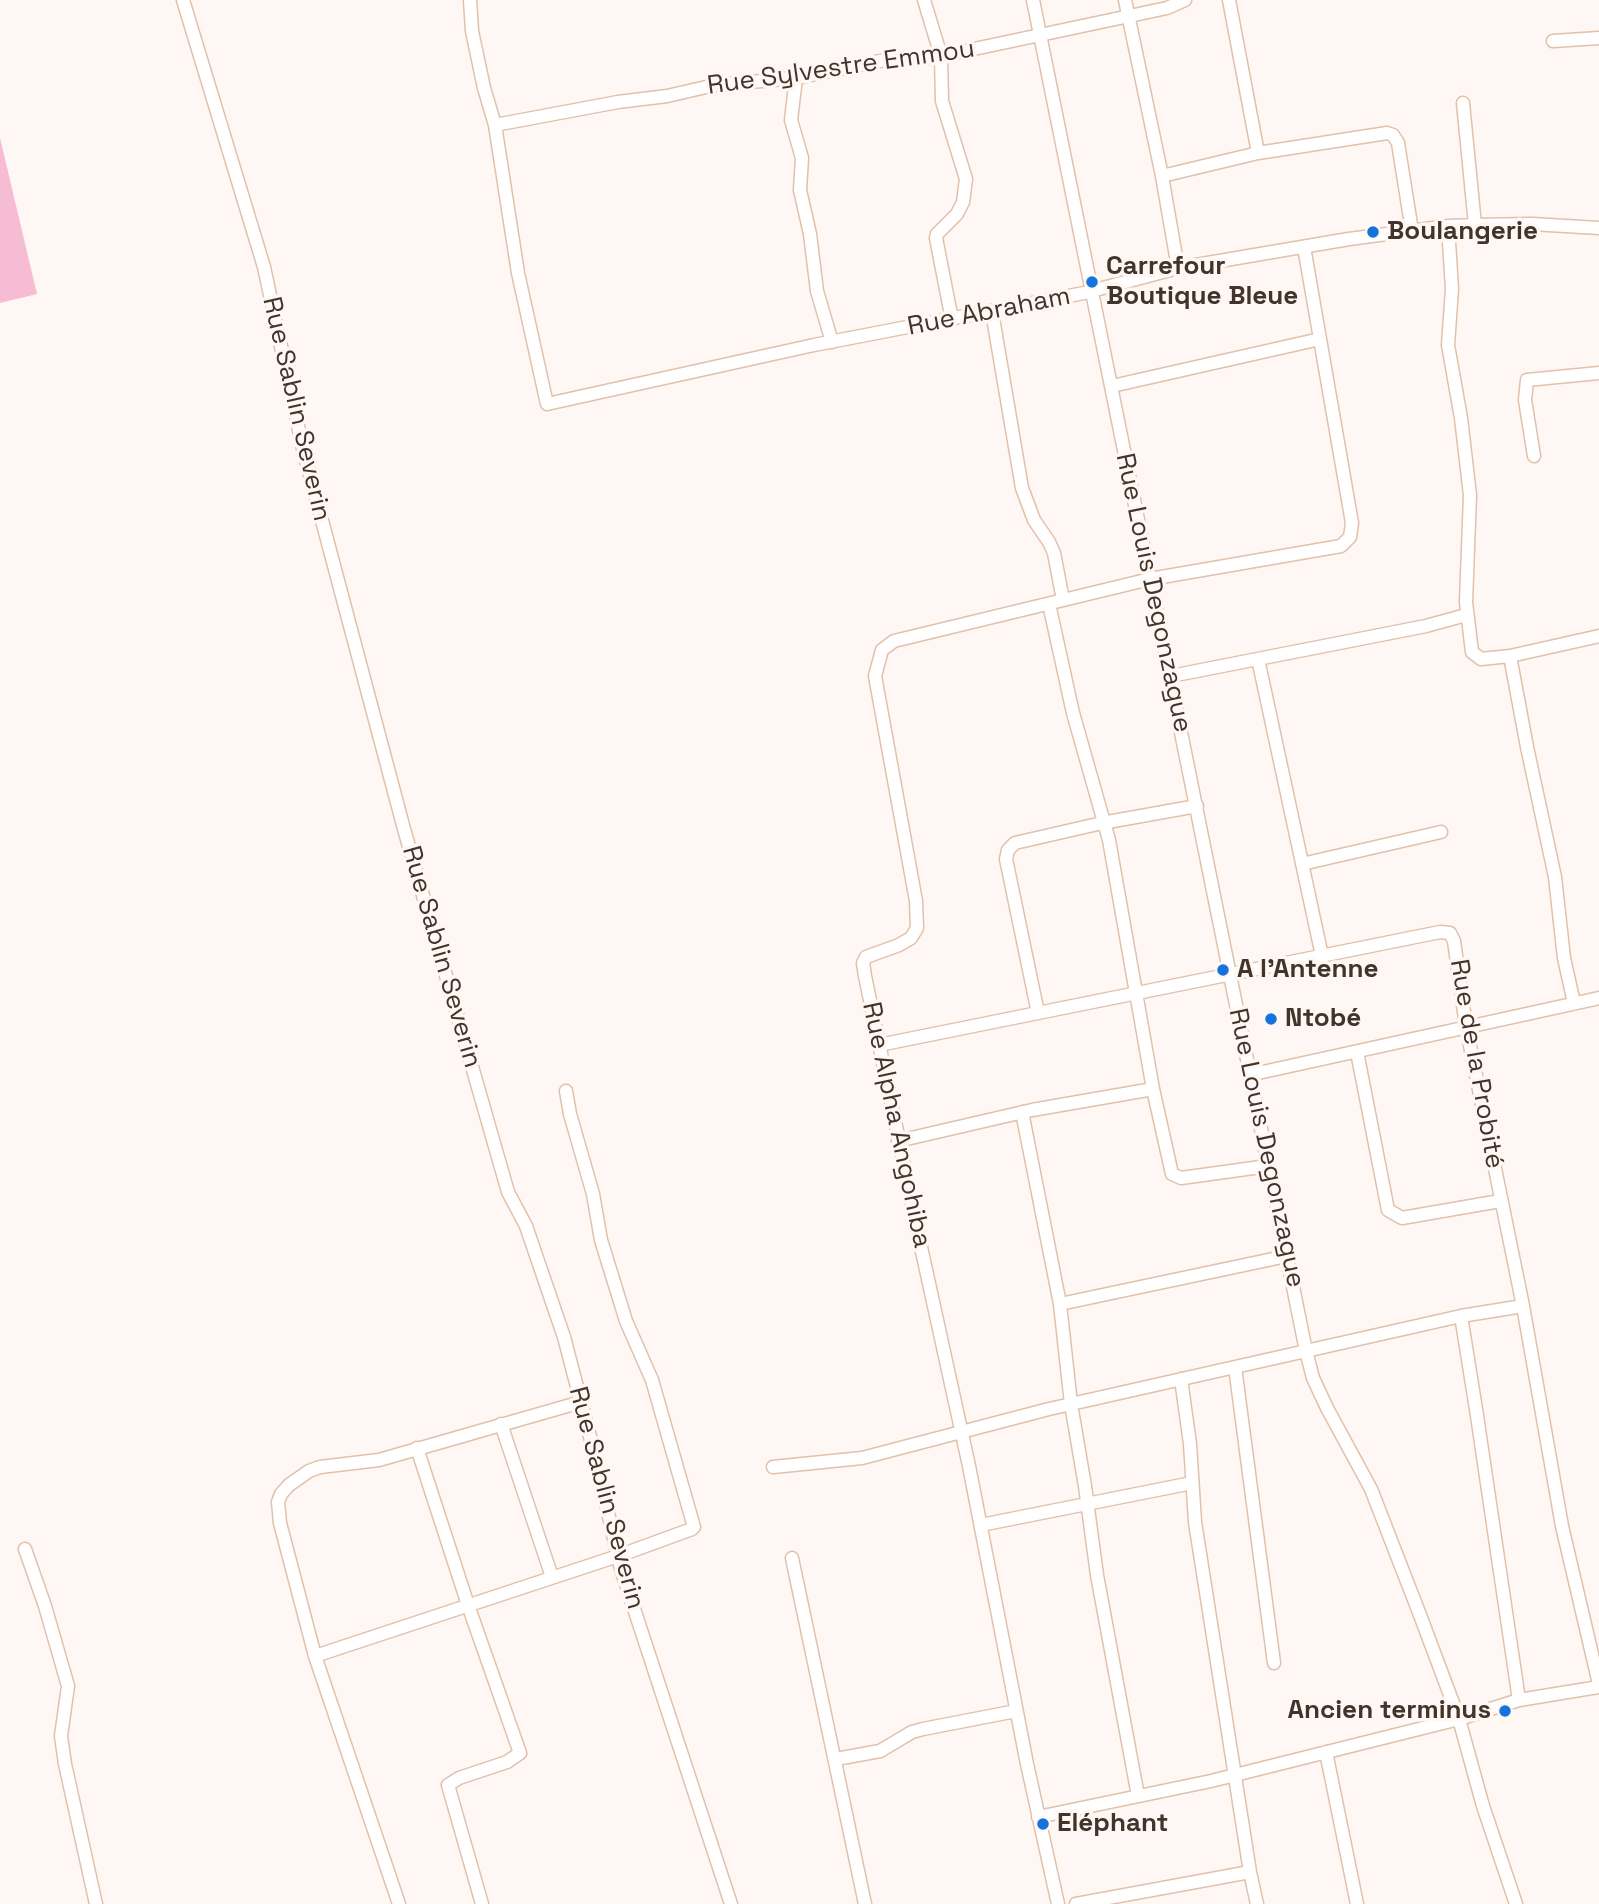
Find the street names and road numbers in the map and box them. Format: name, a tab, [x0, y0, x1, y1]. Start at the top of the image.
street label: Rue Sylvestre Emmou	[705, 34, 977, 102]
street label: Rue Abraham	[905, 281, 1073, 343]
street label: Rue Sablin Severin	[255, 294, 337, 524]
street label: Rue Louis Degonzague	[1108, 451, 1198, 735]
street label: Rue Sablin Severin	[394, 843, 488, 1071]
street label: Rue de la Probité	[1442, 957, 1510, 1171]
street label: Rue Alpha Angohiba	[855, 999, 937, 1251]
street label: Rue Louis Degonzague	[1221, 1006, 1311, 1290]
street label: Rue Sablin Severin	[561, 1383, 651, 1613]

